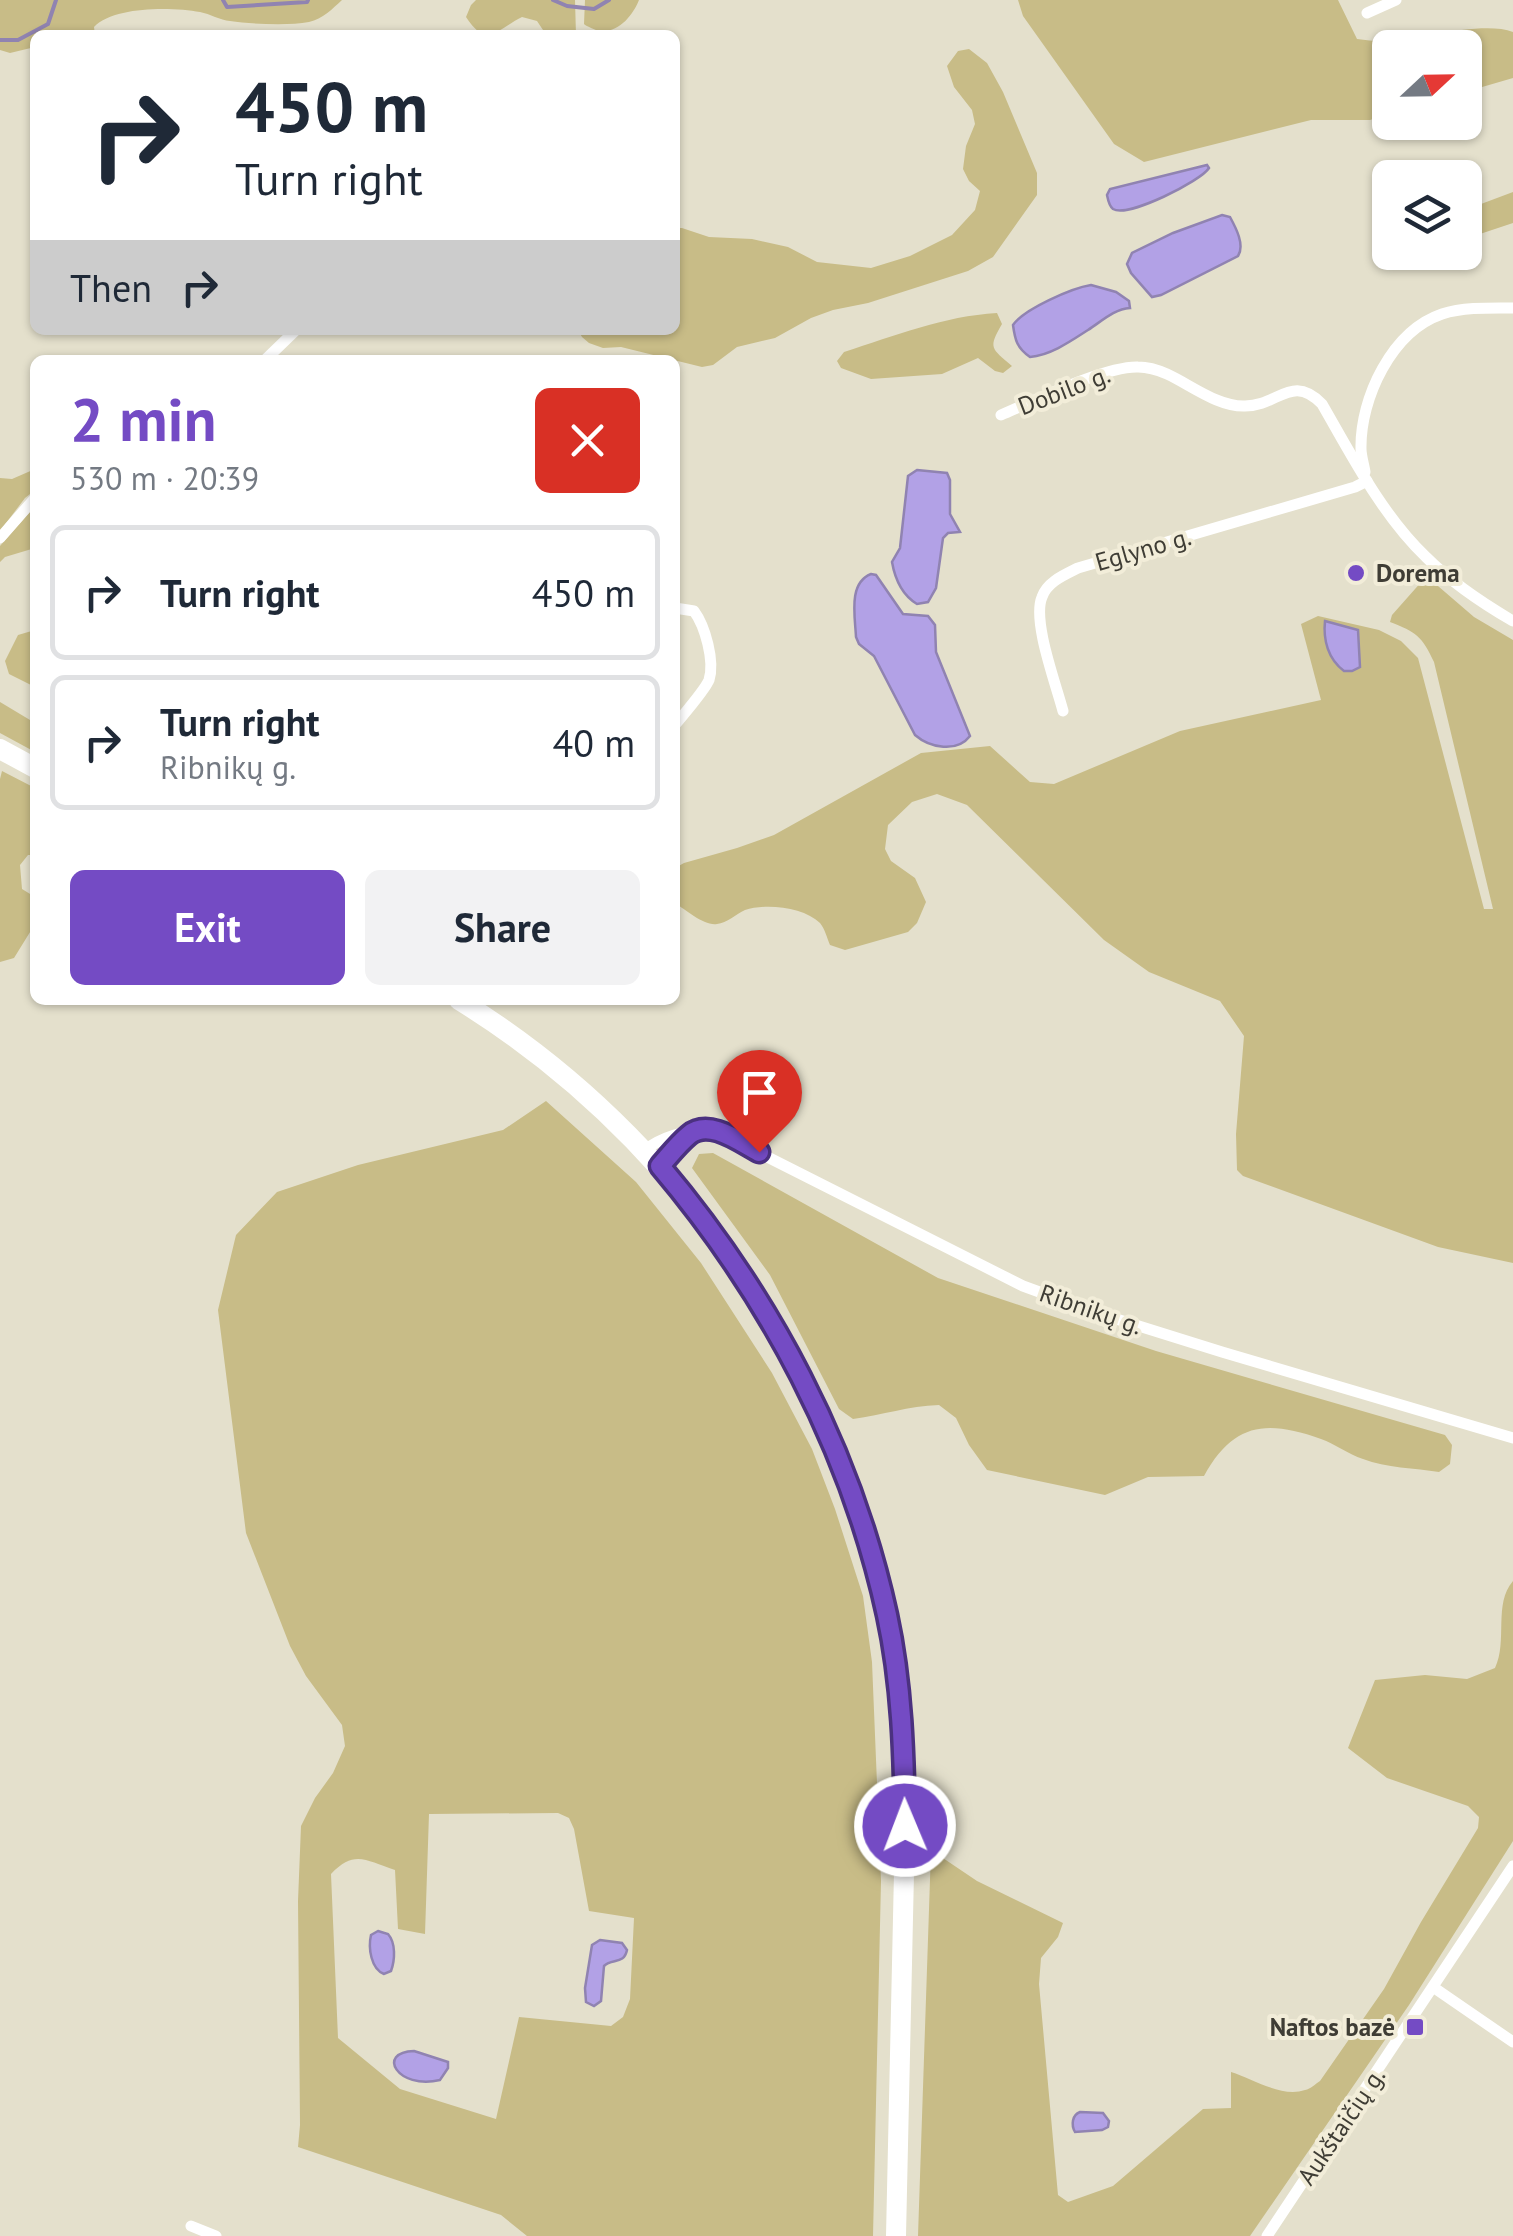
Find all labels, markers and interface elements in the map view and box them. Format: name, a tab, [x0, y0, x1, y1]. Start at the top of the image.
north arrow	[1372, 30, 1482, 140]
map controls	[1372, 30, 1482, 270]
text: 450 m	[235, 61, 428, 151]
icon: right	[70, 70, 200, 200]
text: Turn right	[235, 149, 423, 207]
button: layers	[1372, 160, 1482, 270]
icon: right	[172, 260, 227, 315]
text: Then	[70, 263, 152, 312]
street label: Dobilo g.	[1013, 358, 1115, 422]
text: 2 min	[70, 380, 216, 458]
button: close	[535, 388, 640, 493]
text: 530 m · 20:39	[70, 457, 259, 499]
street label: Eglyno g.	[1091, 520, 1195, 578]
place label: Dorema	[1376, 557, 1460, 589]
marker: Dorema	[1345, 562, 1367, 584]
icon: right	[75, 565, 130, 620]
text: Turn right	[160, 568, 320, 617]
text: 450 m	[532, 568, 635, 617]
text: Turn right	[160, 697, 320, 746]
icon: right	[75, 715, 130, 770]
text: 40 m	[553, 718, 635, 767]
text: Ribnikų g.	[160, 746, 296, 788]
button: Exit	[70, 870, 345, 985]
button: Share	[365, 870, 640, 985]
pin	[717, 1050, 802, 1153]
icon: arrive	[732, 1065, 787, 1120]
street label: Ribnikų g.	[1036, 1277, 1146, 1341]
position arrow	[853, 1774, 957, 1878]
place label: Naftos bazė	[1270, 2011, 1395, 2043]
marker: Naftos bazė	[1404, 2016, 1426, 2038]
street label: Aukštaičių g.	[1290, 2061, 1392, 2191]

